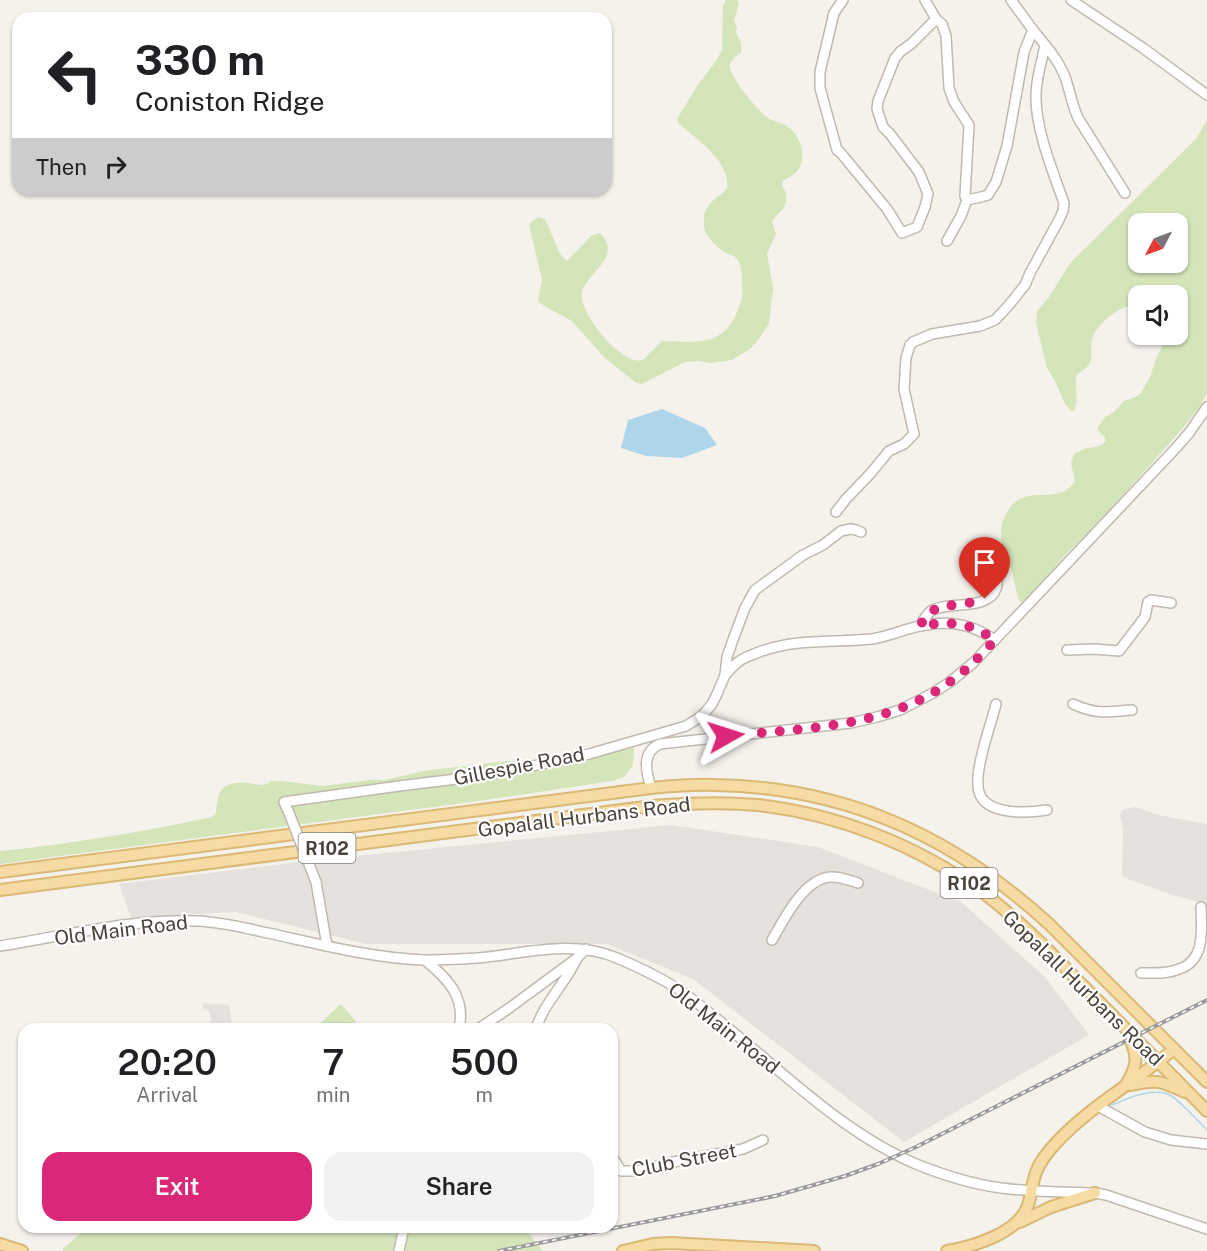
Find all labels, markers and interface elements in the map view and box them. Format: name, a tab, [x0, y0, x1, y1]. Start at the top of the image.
text: 330 m	[135, 35, 265, 84]
icon: left	[36, 36, 114, 114]
text: Coniston Ridge	[135, 85, 324, 117]
icon: right	[99, 150, 132, 183]
text: Then	[36, 154, 87, 180]
north arrow	[1128, 213, 1188, 273]
map controls	[1128, 213, 1188, 345]
button: sound	[1128, 285, 1188, 345]
pin	[959, 537, 1010, 599]
icon: arrive	[968, 546, 1001, 579]
position arrow	[694, 704, 758, 768]
street label: Gillespie Road	[452, 742, 586, 790]
street label: Gopalall Hurbans Road	[476, 792, 692, 842]
road number: R102	[298, 833, 356, 863]
road number: R102	[940, 868, 998, 898]
street label: Gopalall Hurbans Road	[998, 905, 1168, 1071]
street label: Old Main Road	[53, 910, 189, 950]
street label: Old Main Road	[664, 977, 784, 1079]
text: 20:20	[117, 1041, 217, 1083]
text: 7	[322, 1041, 344, 1083]
text: 500	[450, 1041, 519, 1083]
text: Arrival	[136, 1083, 198, 1107]
text: min	[316, 1083, 350, 1107]
text: m	[475, 1083, 493, 1107]
street label: Club Street	[630, 1138, 738, 1182]
button: Exit	[42, 1152, 312, 1221]
button: Share	[324, 1152, 594, 1221]

